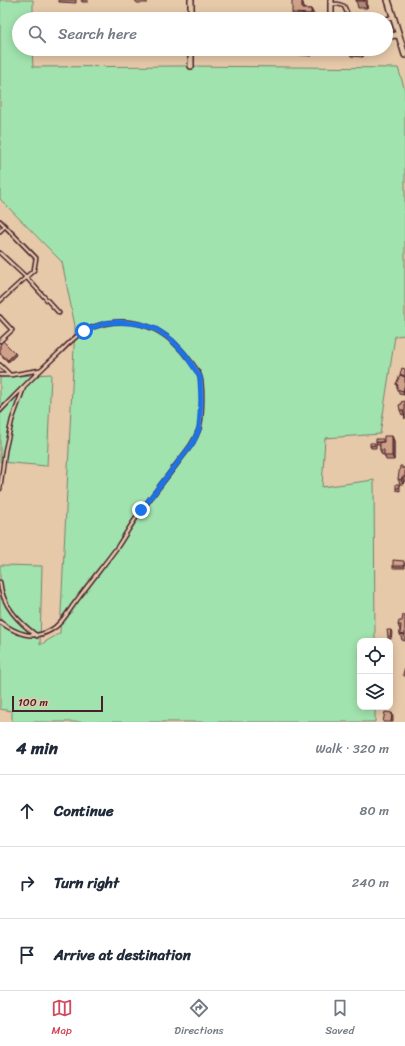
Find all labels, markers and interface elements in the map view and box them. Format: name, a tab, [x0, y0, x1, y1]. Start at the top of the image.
search box	[12, 12, 393, 56]
text: Search here	[58, 21, 137, 47]
icon: search	[26, 23, 48, 45]
route start	[75, 322, 93, 340]
route end	[132, 501, 150, 519]
map controls	[357, 638, 393, 710]
button: locate	[357, 638, 393, 674]
button: layers	[357, 674, 393, 710]
text: 100 m	[18, 693, 48, 712]
scale bar	[12, 694, 103, 713]
text: 4 min	[16, 733, 58, 763]
text: Walk · 320 m	[315, 737, 389, 760]
text: Continue	[54, 798, 114, 824]
text: 80 m	[360, 799, 389, 822]
icon: ahead	[16, 800, 38, 822]
text: Turn right	[54, 870, 119, 896]
text: 240 m	[352, 871, 389, 894]
icon: right	[16, 872, 38, 894]
text: Arrive at destination	[54, 942, 191, 968]
icon: arrive	[16, 944, 38, 966]
tab: Map	[51, 997, 73, 1040]
tab: Directions	[174, 997, 224, 1040]
tab: Saved	[325, 997, 354, 1040]

